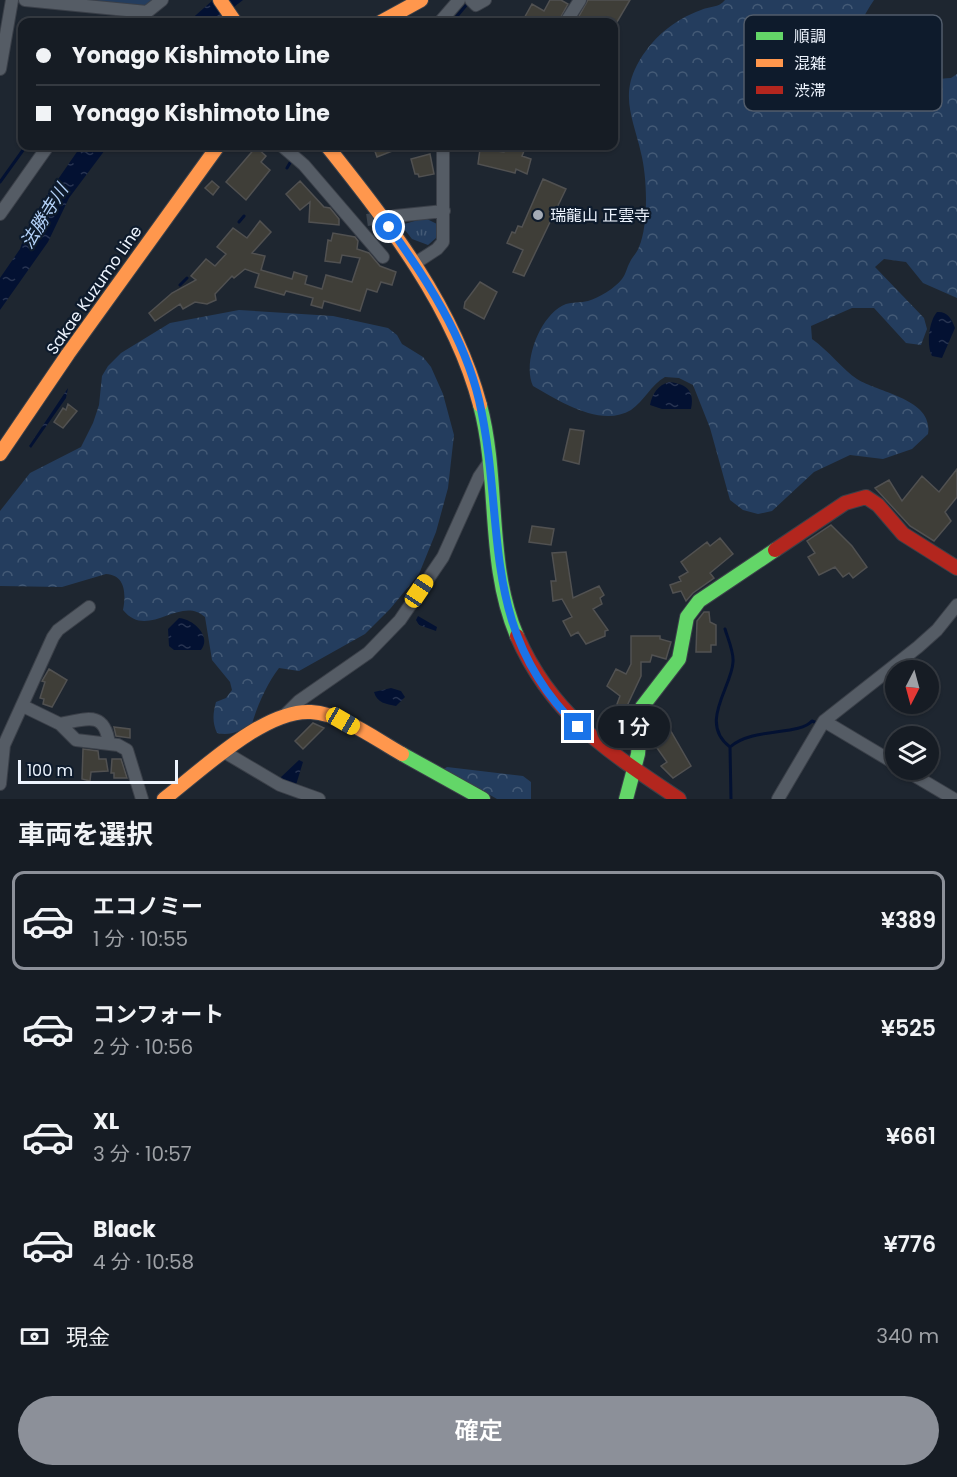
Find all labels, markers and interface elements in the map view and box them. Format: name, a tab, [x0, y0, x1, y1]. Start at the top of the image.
legend	[744, 15, 942, 111]
text: 順調	[794, 25, 826, 48]
text: Yonago Kishimoto Line	[72, 40, 330, 71]
text: 混雑	[794, 52, 826, 75]
text: 渋滞	[794, 79, 826, 102]
text: Yonago Kishimoto Line	[72, 98, 330, 129]
water label: 法勝寺川	[14, 177, 75, 253]
place label: 瑞龍山 正雲寺	[550, 204, 650, 227]
marker: 瑞龍山 正雲寺	[531, 208, 545, 222]
route start	[375, 213, 402, 240]
street label: Sakae Kuzumo Line	[41, 221, 147, 359]
car	[401, 571, 437, 611]
north arrow	[885, 660, 939, 714]
map controls	[885, 660, 939, 780]
car	[323, 704, 363, 738]
callout: 1 分	[599, 706, 671, 748]
route end	[564, 713, 591, 740]
text: 1 分	[618, 713, 650, 741]
button: layers	[885, 726, 939, 780]
scale bar	[18, 757, 178, 784]
text: 100 m	[27, 759, 73, 782]
text: 車両を選択	[18, 816, 153, 853]
text: エコノミー	[93, 891, 203, 922]
icon: car	[21, 894, 75, 948]
text: ¥389	[881, 905, 936, 936]
text: 1 分 · 10:55	[93, 925, 188, 953]
text: コンフォート	[93, 999, 224, 1030]
icon: car	[21, 1002, 75, 1056]
text: ¥525	[881, 1013, 936, 1044]
text: 2 分 · 10:56	[93, 1033, 193, 1061]
text: XL	[93, 1106, 119, 1137]
icon: car	[21, 1110, 75, 1164]
text: ¥661	[886, 1121, 936, 1152]
text: 3 分 · 10:57	[93, 1140, 192, 1168]
text: Black	[93, 1214, 156, 1245]
icon: car	[21, 1218, 75, 1272]
text: ¥776	[884, 1229, 936, 1260]
text: 4 分 · 10:58	[93, 1248, 194, 1276]
icon: cash	[18, 1320, 51, 1353]
text: 現金	[66, 1322, 110, 1353]
text: 340 m	[876, 1322, 939, 1350]
button: 確定	[18, 1396, 939, 1465]

